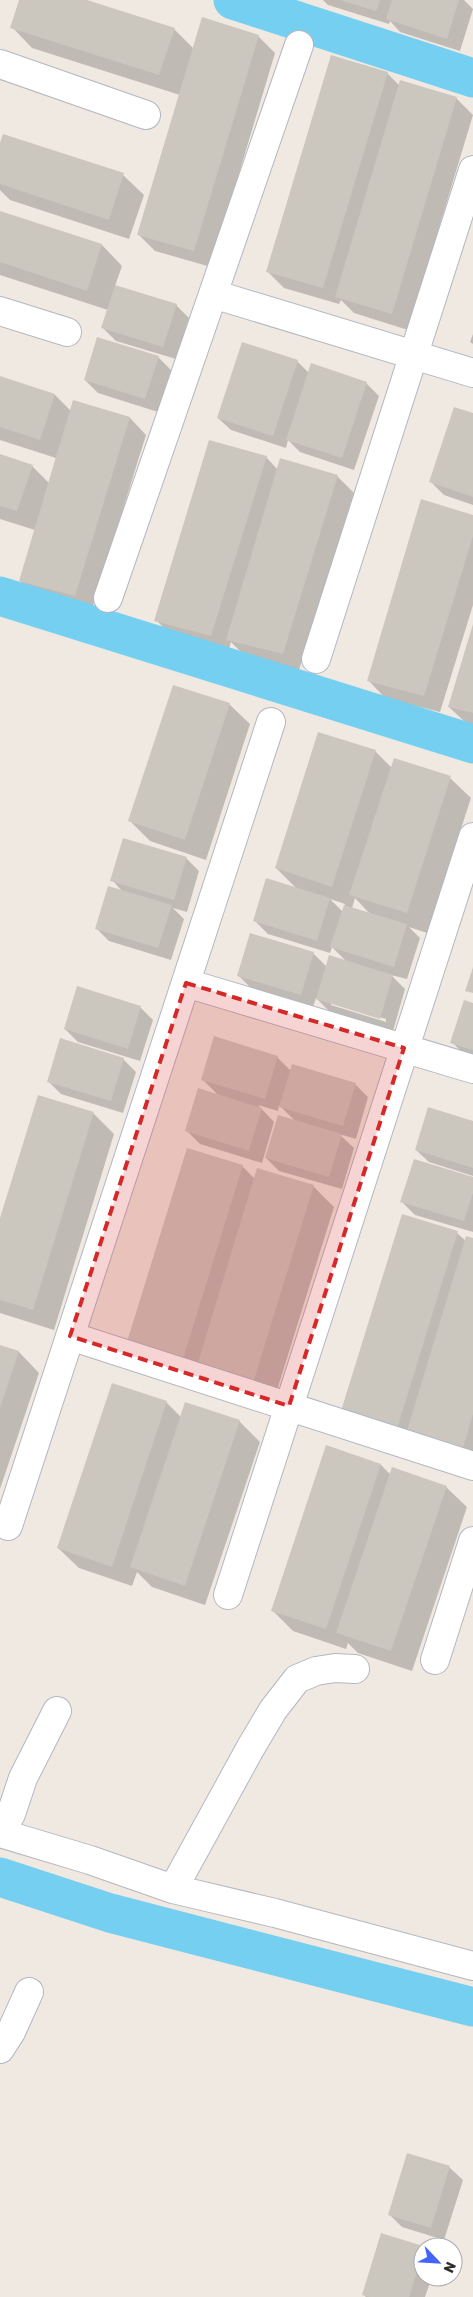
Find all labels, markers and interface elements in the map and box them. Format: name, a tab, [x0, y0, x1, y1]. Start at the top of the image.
north arrow	[413, 2237, 463, 2287]
text: N	[439, 2259, 459, 2275]

